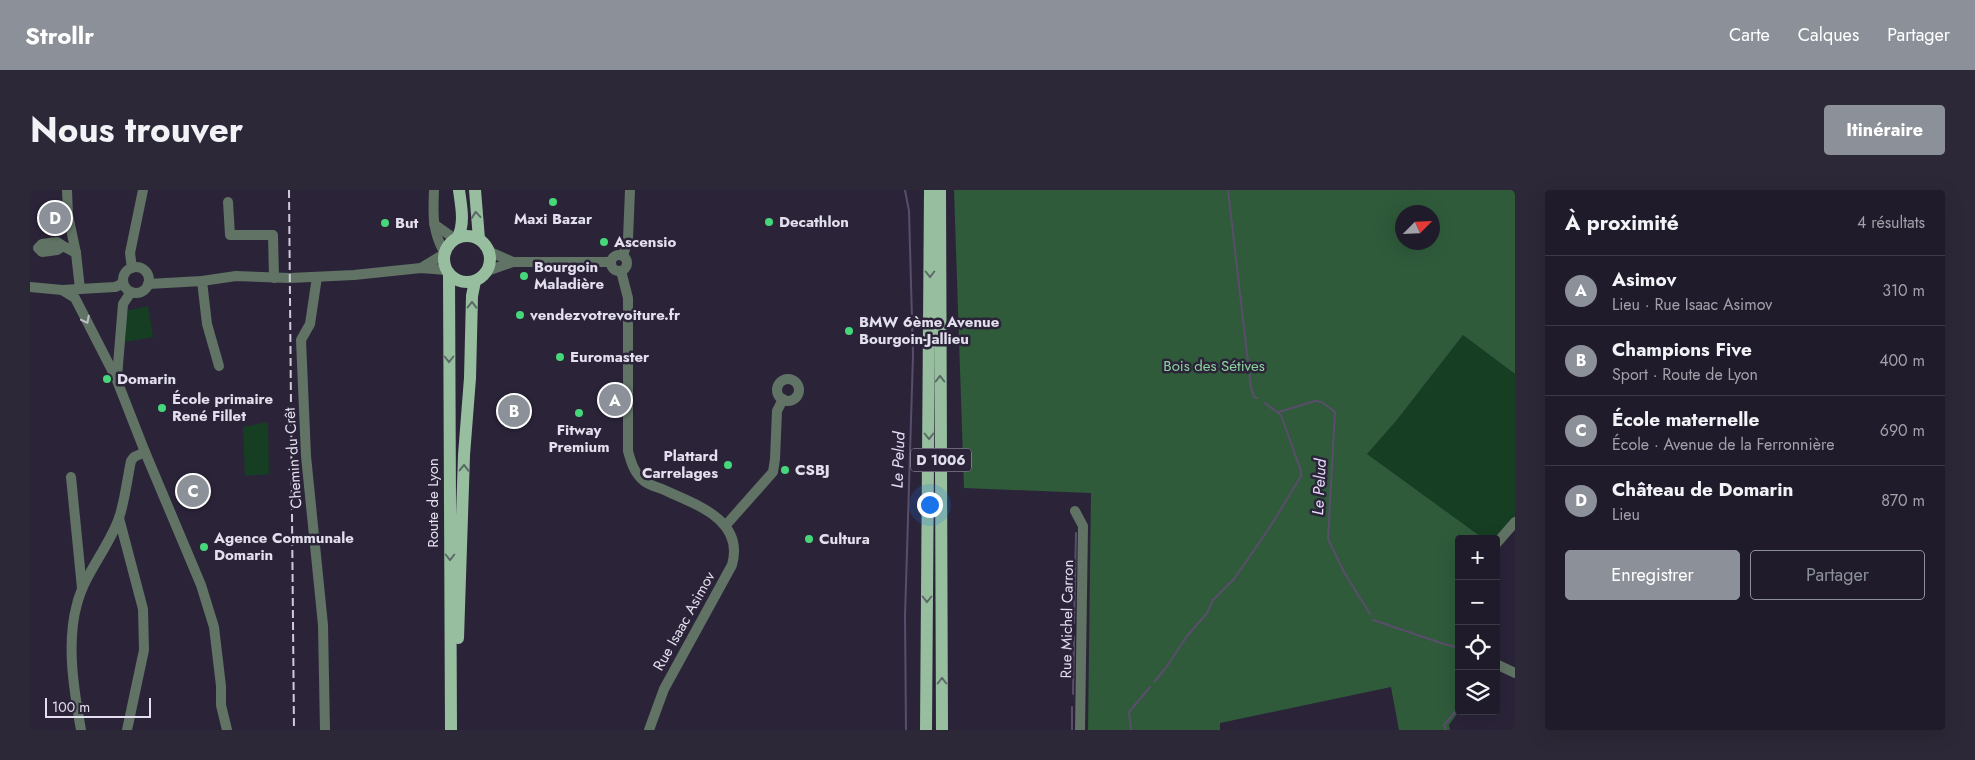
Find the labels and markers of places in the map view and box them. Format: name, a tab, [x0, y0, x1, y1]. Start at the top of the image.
marker: Maxi Bazar	[547, 196, 559, 208]
pin: D	[39, 199, 71, 237]
place label: Maxi Bazar	[514, 208, 593, 230]
place label: Decathlon	[779, 211, 849, 233]
place label: But	[395, 212, 419, 234]
marker: Decathlon	[763, 216, 775, 228]
marker: But	[379, 217, 391, 229]
place label: Ascensio	[613, 231, 676, 253]
marker: Ascensio	[598, 236, 610, 248]
place label: Bourgoin Maladière	[534, 256, 605, 295]
marker: Bourgoin Maladière	[518, 270, 530, 282]
place label: vendezvotrevoiture.fr	[529, 304, 681, 326]
marker: vendezvotrevoiture.fr	[514, 309, 526, 321]
place label: BMW 6ème Avenue Bourgoin-Jallieu	[859, 311, 1000, 350]
marker: BMW 6ème Avenue Bourgoin-Jallieu	[843, 325, 855, 337]
place label: Euromaster	[570, 346, 650, 368]
marker: Euromaster	[554, 351, 566, 363]
place label: Domarin	[117, 368, 176, 390]
marker: Domarin	[101, 373, 113, 385]
pin: A	[599, 381, 631, 419]
place label: École primaire René Fillet	[172, 388, 273, 427]
pin: B	[498, 392, 530, 430]
marker: École primaire René Fillet	[156, 402, 168, 414]
marker: Fitway Premium	[573, 407, 585, 419]
place label: Fitway Premium	[549, 419, 609, 458]
place label: Plattard Carrelages	[642, 445, 718, 484]
marker: Plattard Carrelages	[722, 459, 734, 471]
place label: CSBJ	[795, 459, 830, 481]
marker: CSBJ	[779, 464, 791, 476]
pin: C	[177, 472, 209, 510]
place label: Agence Communale Domarin	[213, 527, 354, 566]
place label: Cultura	[819, 528, 870, 550]
marker: Cultura	[803, 533, 815, 545]
marker: Agence Communale Domarin	[198, 541, 210, 553]

